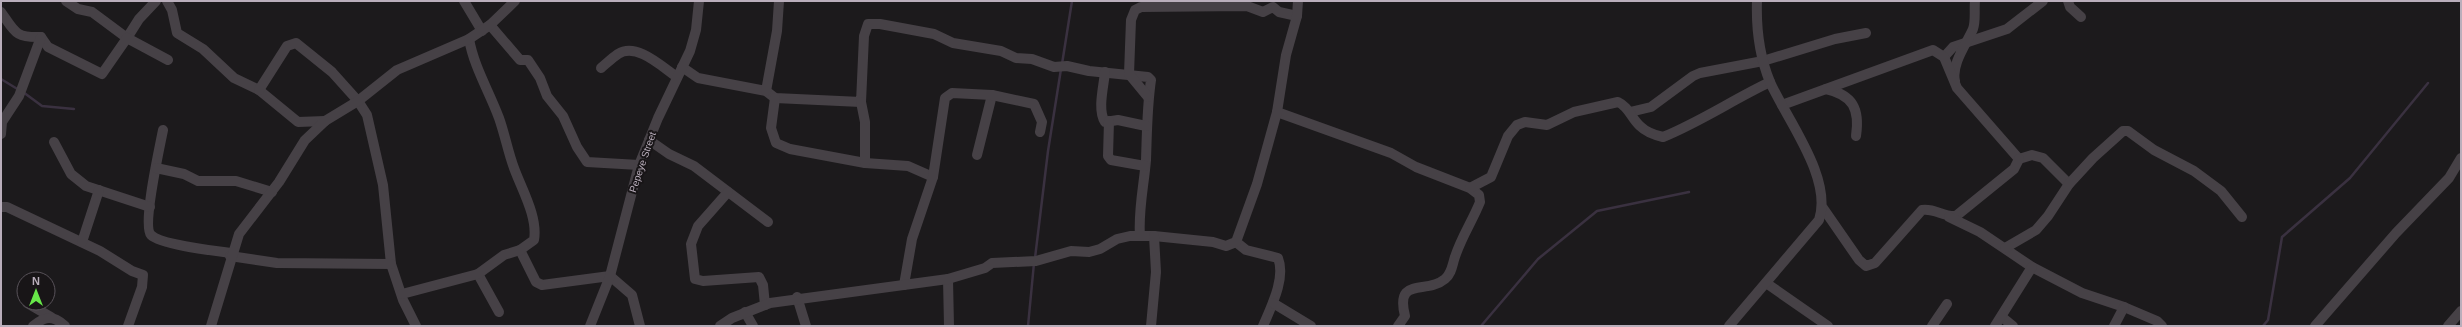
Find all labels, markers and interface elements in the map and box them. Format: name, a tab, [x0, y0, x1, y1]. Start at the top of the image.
street label: Pepeye Street	[627, 130, 658, 194]
north arrow	[16, 271, 56, 311]
text: N	[32, 275, 40, 287]

